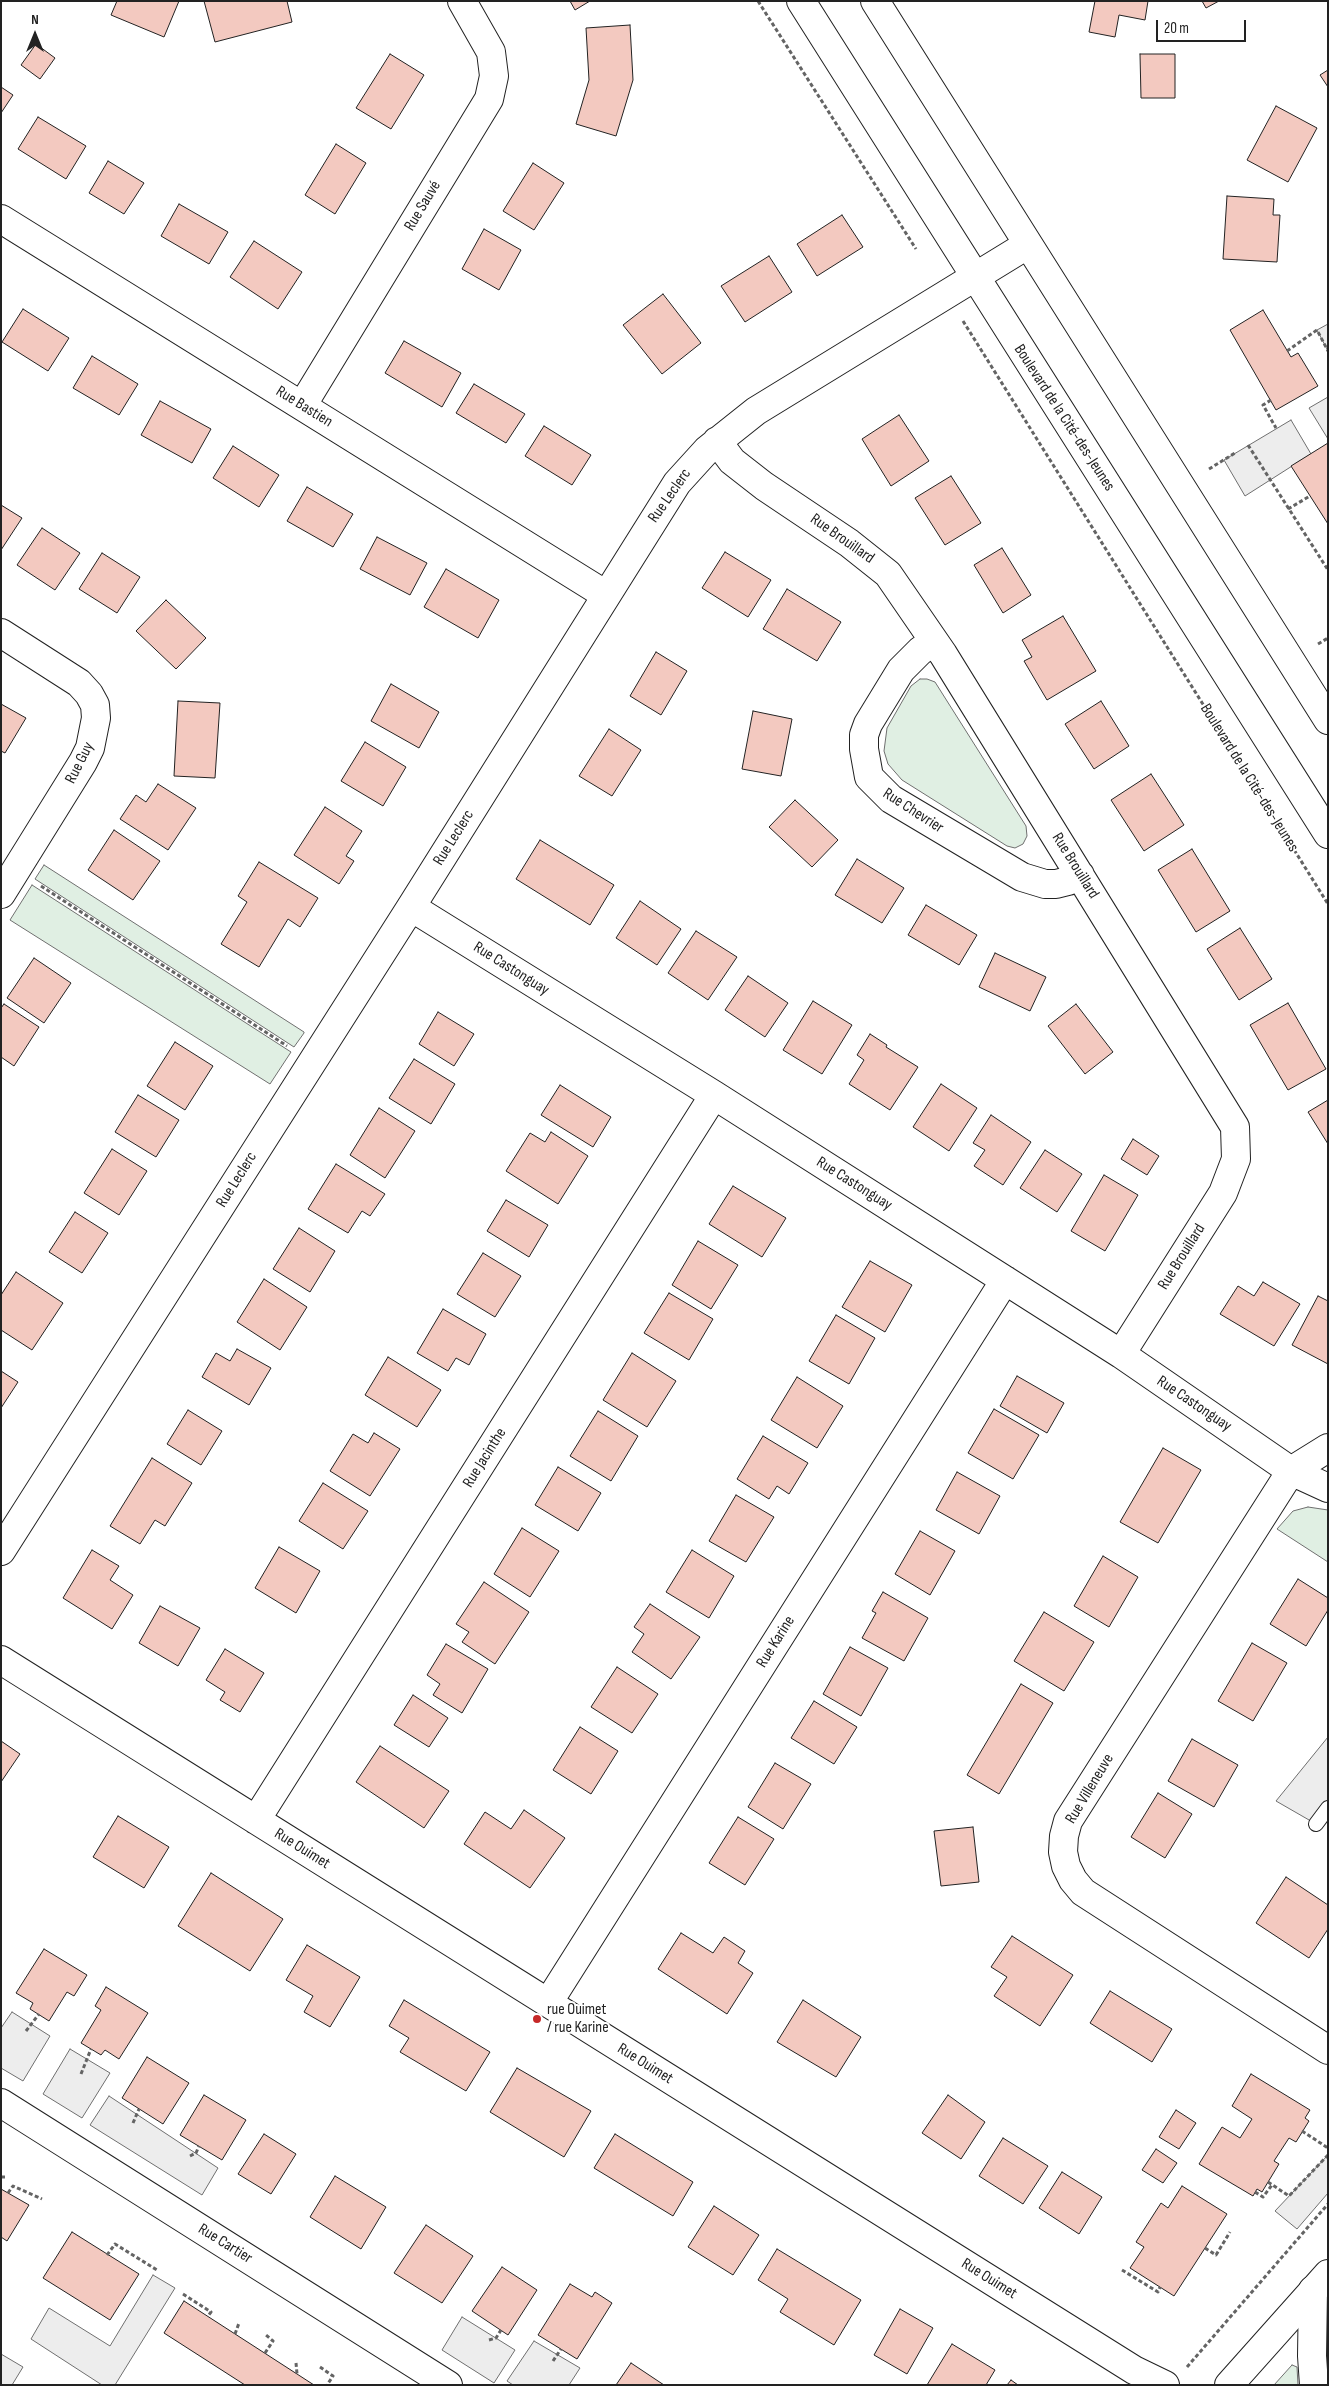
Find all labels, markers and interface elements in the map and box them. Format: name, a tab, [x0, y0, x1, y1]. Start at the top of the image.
north arrow	[10, 10, 60, 60]
scale bar	[1159, 10, 1249, 42]
text: N	[31, 11, 39, 28]
text: 20 m	[1164, 19, 1189, 38]
street label: Rue Sauvé	[401, 177, 445, 235]
street label: Boulevard de la Cité-des-Jeunes	[1009, 341, 1119, 495]
street label: Rue Bastien	[272, 382, 336, 432]
street label: Rue Leclerc	[644, 465, 696, 527]
street label: Rue Brouillard	[806, 510, 878, 568]
street label: Boulevard de la Cité-des-Jeunes	[1196, 700, 1302, 856]
street label: Rue Guy	[61, 739, 99, 787]
street label: Rue Chevrier	[879, 784, 947, 838]
street label: Rue Leclerc	[429, 807, 479, 869]
street label: Rue Brouillard	[1047, 830, 1103, 902]
street label: Rue Castonguay	[469, 938, 553, 1000]
street label: Rue Leclerc	[212, 1149, 262, 1211]
street label: Rue Castonguay	[812, 1153, 896, 1215]
street label: Rue Brouillard	[1154, 1221, 1210, 1293]
street label: Rue Castonguay	[1153, 1372, 1235, 1436]
street label: Rue Jacinthe	[459, 1425, 511, 1491]
street label: Rue Karine	[753, 1613, 799, 1671]
street label: Rue Villeneuve	[1062, 1751, 1118, 1827]
street label: Rue Ouimet	[271, 1824, 333, 1874]
place label: rue Ouimet / rue Karine	[547, 2000, 609, 2038]
marker: rue Ouimet / rue Karine	[531, 2013, 543, 2025]
street label: Rue Ouimet	[614, 2039, 676, 2089]
street label: Rue Cartier	[194, 2220, 256, 2268]
street label: Rue Ouimet	[958, 2254, 1020, 2304]

